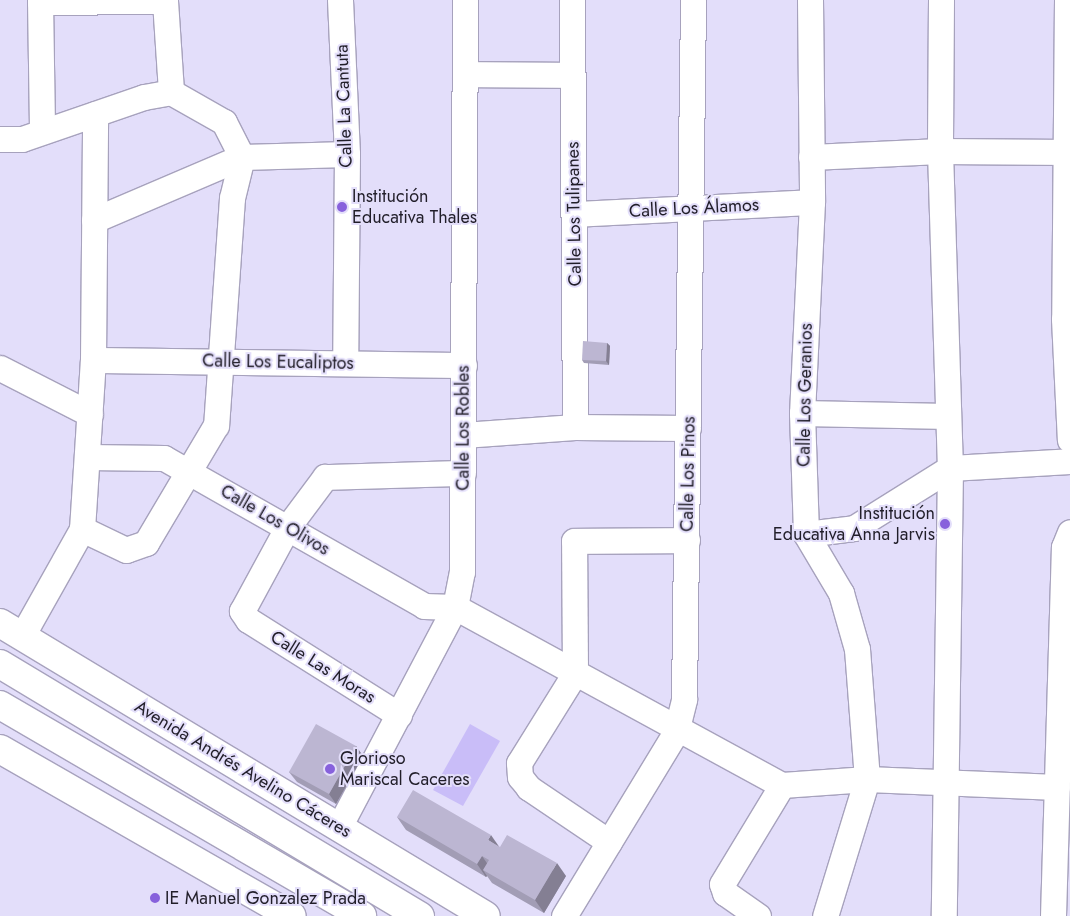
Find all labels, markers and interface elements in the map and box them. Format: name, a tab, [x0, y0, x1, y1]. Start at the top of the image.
street label: Calle La Cantuta	[331, 44, 357, 168]
street label: Calle Los Tulipanes	[562, 142, 586, 286]
place label: Institución Educativa Thales	[352, 186, 477, 228]
street label: Calle Los Álamos	[628, 194, 760, 222]
marker: Institución Educativa Thales	[336, 201, 348, 213]
street label: Calle Los Geranios	[793, 323, 817, 467]
street label: Calle Los Eucaliptos	[202, 350, 354, 374]
street label: Calle Los Robles	[452, 365, 474, 491]
street label: Calle Los Pinos	[676, 416, 700, 532]
street label: Calle Los Olivos	[217, 480, 333, 560]
place label: Institución Educativa Anna Jarvis	[773, 503, 935, 546]
marker: Institución Educativa Anna Jarvis	[939, 518, 951, 530]
street label: Calle Las Moras	[266, 626, 380, 708]
street label: Avenida Andrés Avelino Cáceres	[131, 696, 355, 842]
place label: Glorioso Mariscal Caceres	[340, 748, 469, 791]
marker: Glorioso Mariscal Caceres	[324, 763, 336, 775]
place label: IE Manuel Gonzalez Prada	[165, 887, 366, 909]
marker: IE Manuel Gonzalez Prada	[149, 892, 161, 904]

